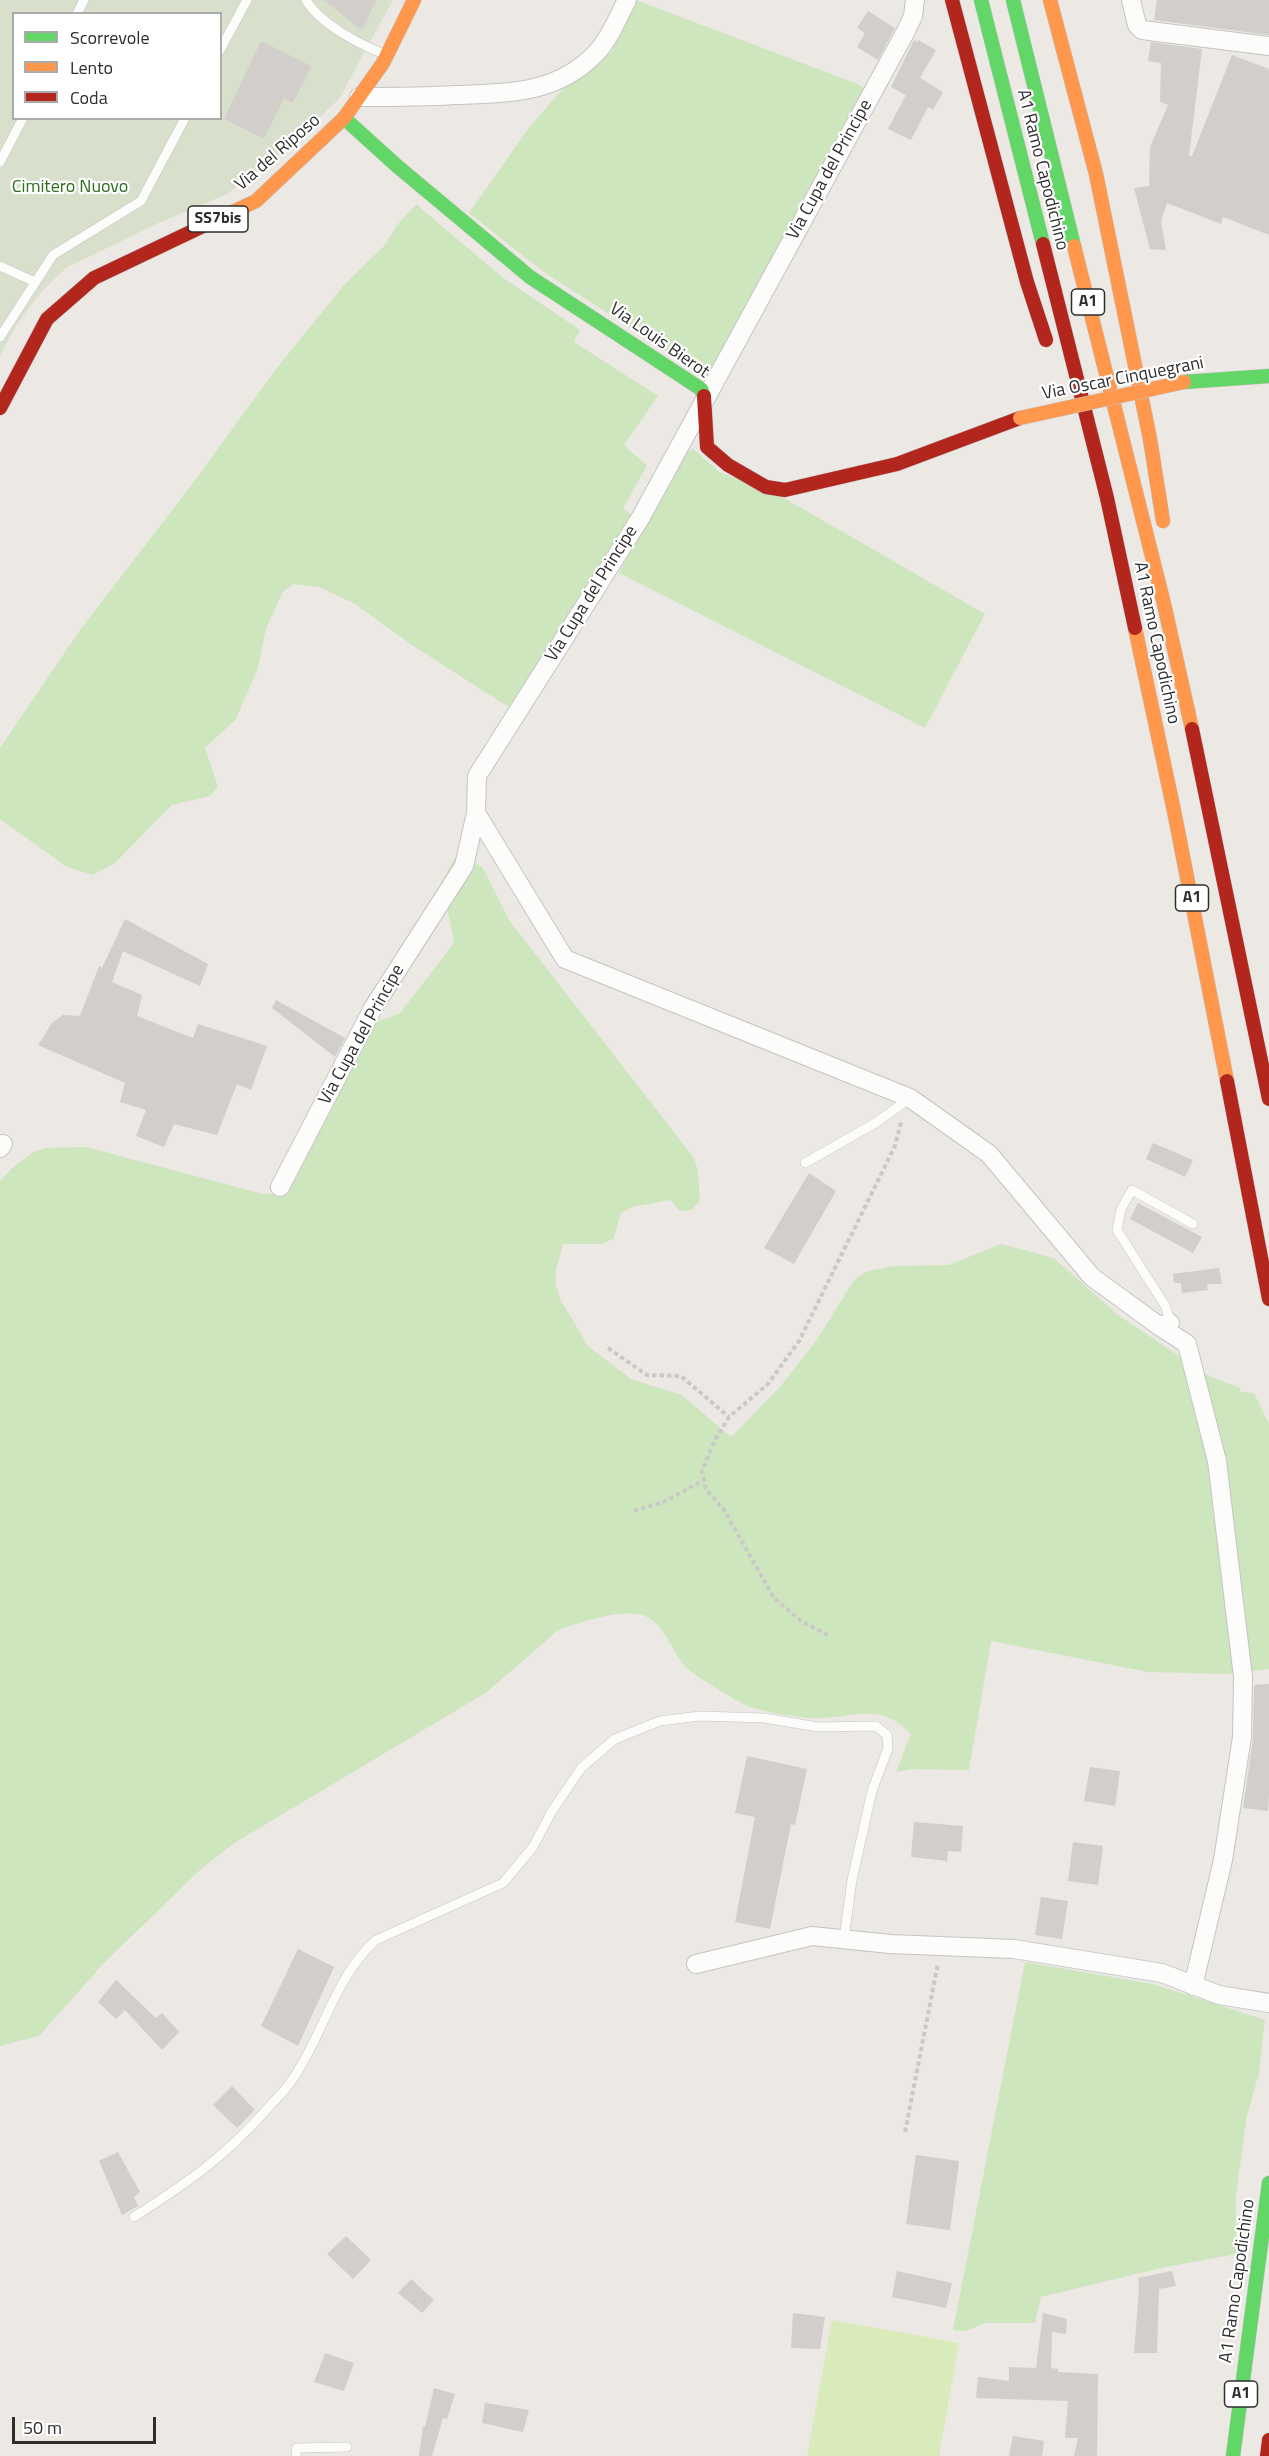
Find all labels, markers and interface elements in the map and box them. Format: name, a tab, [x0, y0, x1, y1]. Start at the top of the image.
legend	[12, 12, 222, 120]
text: Scorrevole	[70, 24, 149, 51]
text: Lento	[70, 54, 113, 81]
text: Coda	[70, 84, 108, 111]
street label: A1 Ramo Capodichino	[1012, 87, 1072, 253]
street label: Via Cupa del Principe	[783, 96, 877, 244]
street label: Via del Riposo	[231, 110, 325, 196]
park label: Cimitero Nuovo	[12, 177, 128, 199]
road number: SS7bis	[188, 206, 248, 232]
road number: A1	[1072, 289, 1104, 315]
street label: Via Louis Bierot	[605, 299, 713, 383]
street label: Via Oscar Cinquegrani	[1040, 353, 1206, 405]
street label: Via Cupa del Principe	[541, 522, 643, 666]
street label: A1 Ramo Capodichino	[1128, 560, 1184, 726]
road number: A1	[1176, 885, 1208, 911]
street label: Via Cupa del Principe	[315, 961, 409, 1109]
street label: A1 Ramo Capodichino	[1216, 2198, 1260, 2364]
road number: A1	[1224, 2381, 1258, 2407]
scale bar	[15, 2405, 159, 2443]
text: 50 m	[23, 2414, 62, 2441]

